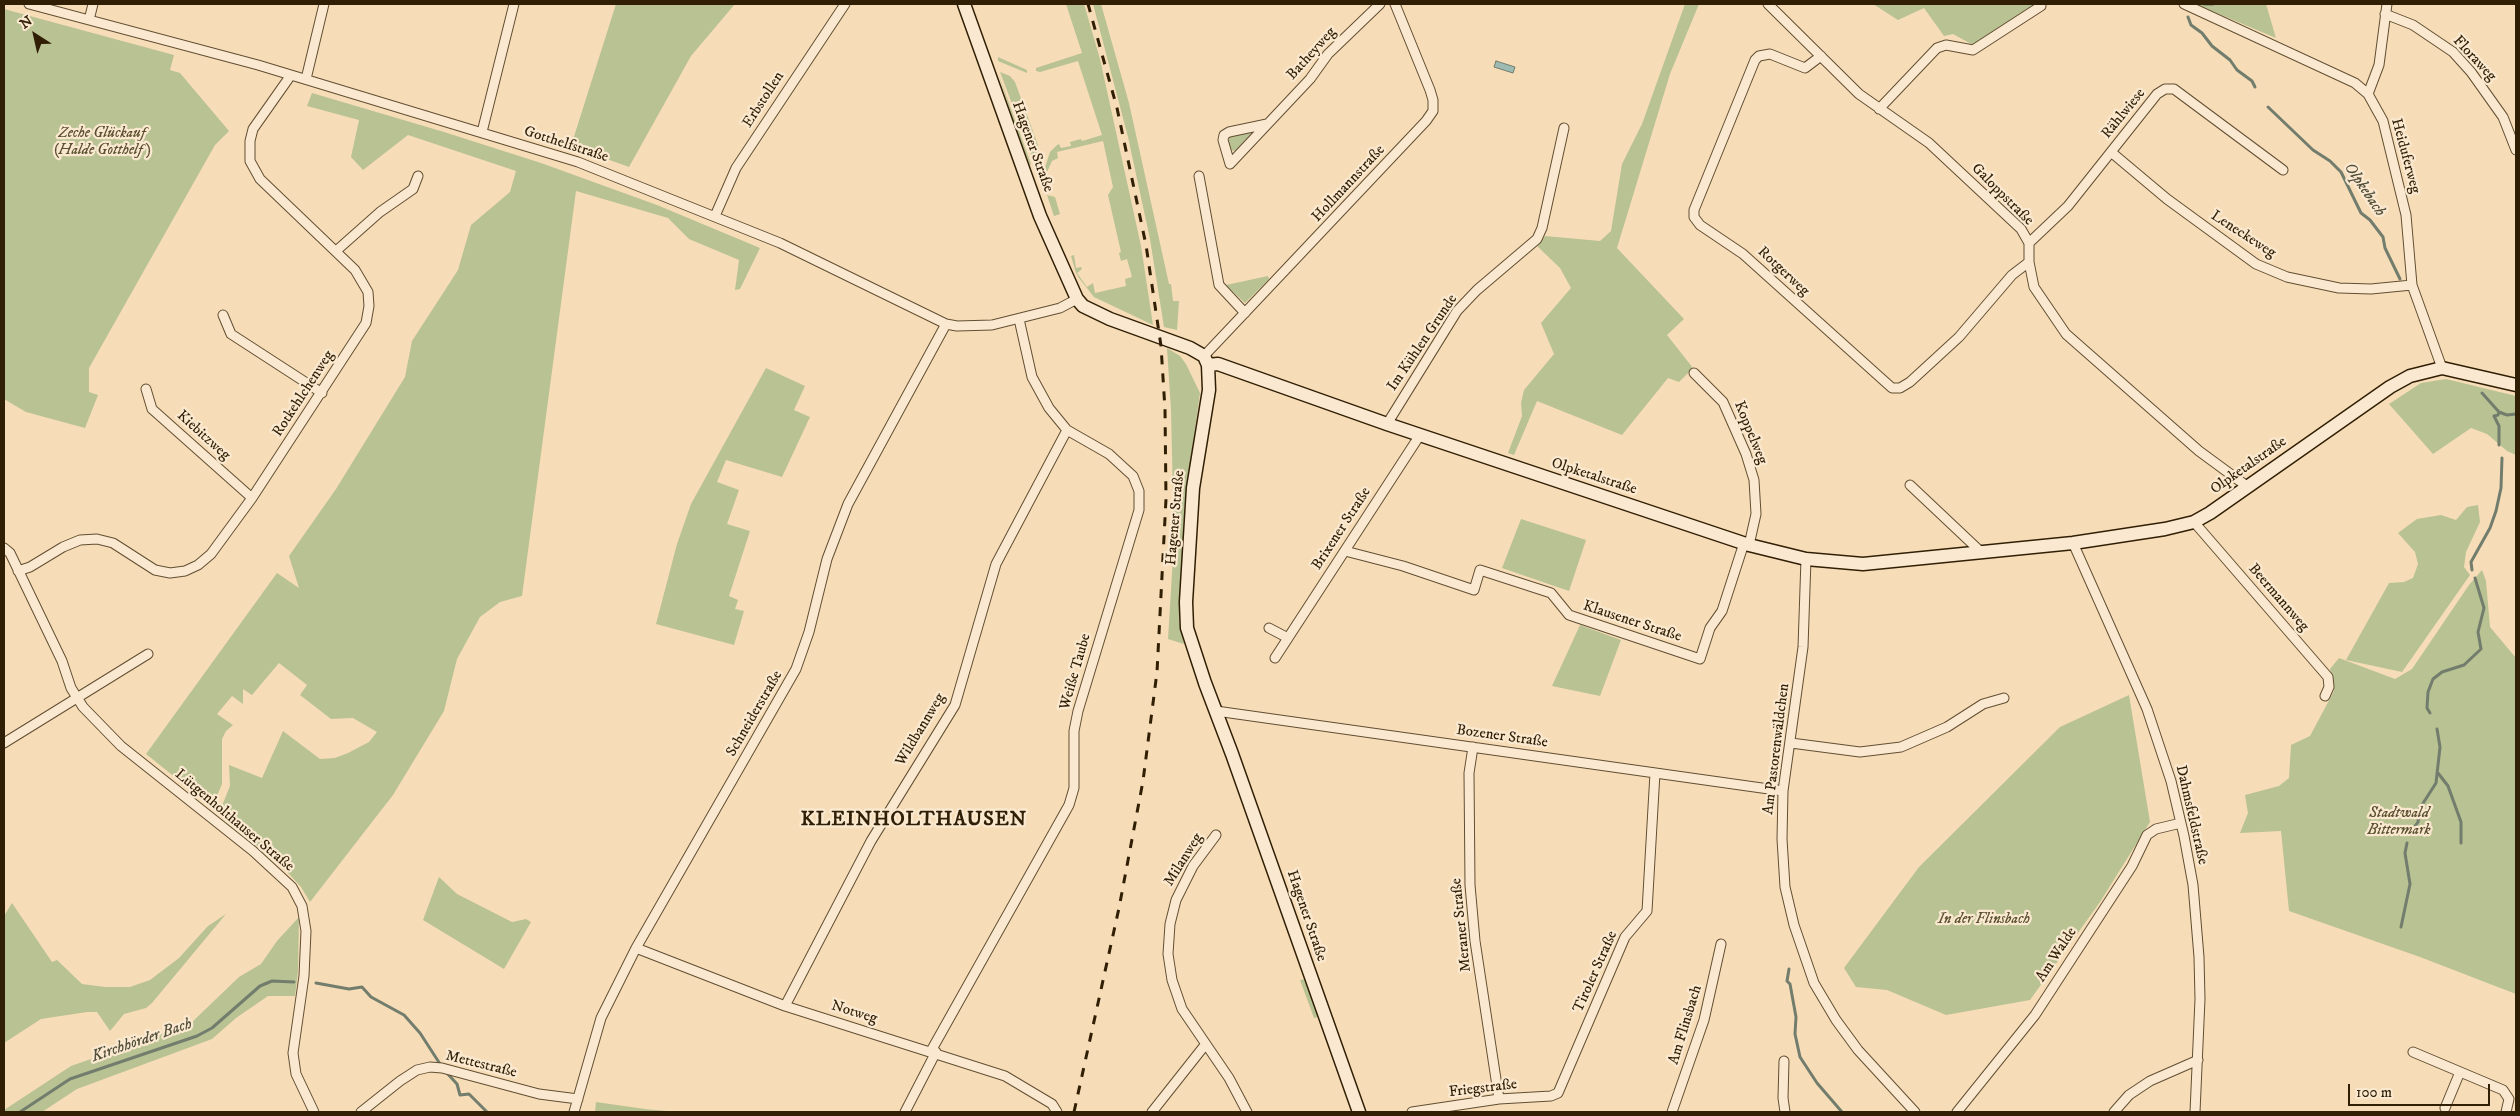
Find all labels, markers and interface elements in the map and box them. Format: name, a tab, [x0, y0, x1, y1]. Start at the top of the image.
north arrow	[10, 10, 60, 60]
text: N	[17, 12, 36, 33]
street label: Batheyweg	[1284, 24, 1340, 84]
street label: Floraweg	[2448, 32, 2500, 86]
street label: Erbstollen	[739, 69, 789, 131]
street label: Rählwiese	[2098, 85, 2150, 143]
street label: Hagener Straße	[1007, 99, 1057, 195]
street label: Heiduferweg	[2386, 117, 2424, 195]
street label: Gotthelfstraße	[521, 123, 611, 167]
park label: Zeche Glückauf (Halde Gotthelf)	[54, 125, 150, 160]
street label: Hollmannstraße	[1309, 142, 1389, 226]
water label: Olpkebach	[2339, 159, 2389, 221]
street label: Galoppstraße	[1967, 160, 2037, 230]
street label: Leneckeweg	[2207, 207, 2279, 263]
street label: Rotgerweg	[1753, 243, 1813, 301]
street label: Im Kühlen Grunde	[1384, 291, 1462, 395]
street label: Rotkehlchenweg	[269, 348, 339, 440]
street label: Koppelweg	[1729, 399, 1771, 467]
street label: Kiebitzweg	[173, 407, 233, 465]
street label: Olpketalstraße	[2208, 433, 2290, 499]
street label: Olpketalstraße	[1549, 455, 1639, 499]
street label: Hagener Straße	[1163, 470, 1189, 566]
street label: Brixener Straße	[1309, 484, 1375, 574]
street label: Beermannweg	[2244, 560, 2312, 636]
street label: Klausener Straße	[1580, 598, 1684, 646]
street label: Weiße Taube	[1057, 632, 1095, 712]
street label: Schneiderstraße	[723, 668, 787, 760]
street label: Am Pastorenwäldchen	[1760, 682, 1794, 816]
street label: Wildbannweg	[892, 690, 950, 770]
street label: Bozener Straße	[1455, 722, 1549, 752]
street label: Dahmsfeldstraße	[2171, 763, 2211, 867]
street label: Lütgenholthauser Straße	[171, 766, 297, 876]
park label: Stadtwald Bittermark	[2367, 805, 2431, 840]
district label: KLEINHOLTHAUSEN	[799, 809, 1029, 833]
street label: Milanweg	[1161, 830, 1207, 890]
street label: Hagener Straße	[1282, 868, 1330, 964]
street label: Meraner Straße	[1448, 877, 1476, 973]
park label: In der Flinsbach	[1938, 911, 2030, 929]
street label: Am Walde	[2033, 924, 2081, 986]
street label: Tiroler Straße	[1570, 928, 1622, 1016]
street label: Am Flinsbach	[1665, 983, 1707, 1067]
street label: Notweg	[829, 997, 879, 1029]
water label: Kirchhörder Bach	[89, 1015, 195, 1067]
street label: Mettestraße	[444, 1047, 518, 1083]
scale bar	[2350, 1074, 2492, 1106]
street label: Friegstraße	[1448, 1076, 1518, 1102]
text: 100 m	[2356, 1083, 2392, 1102]

